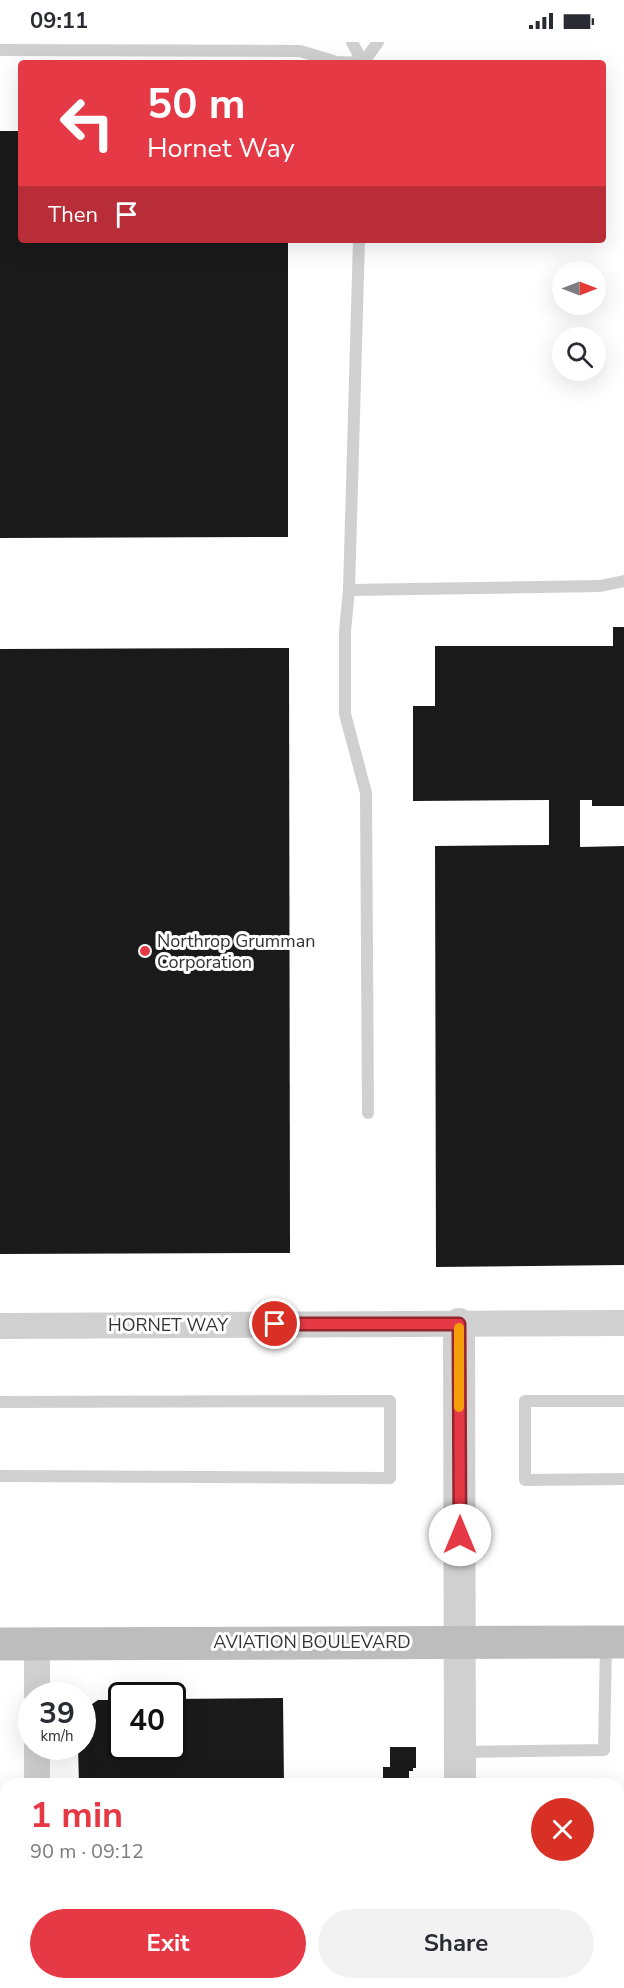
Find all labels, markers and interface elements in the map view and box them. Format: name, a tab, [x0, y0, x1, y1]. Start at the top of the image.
text: 09:11	[30, 6, 88, 36]
text: 50 m	[147, 76, 246, 133]
icon: left	[48, 84, 126, 162]
text: Hornet Way	[147, 130, 295, 167]
icon: arrive	[110, 198, 143, 231]
text: Then	[48, 200, 98, 230]
north arrow	[552, 261, 606, 315]
map controls	[552, 261, 606, 381]
button: search	[552, 327, 606, 381]
place label: Northrop Grumman Corporation	[157, 929, 315, 974]
marker: Northrop Grumman Corporation	[138, 944, 152, 958]
pin	[249, 1298, 300, 1349]
icon: arrive	[258, 1307, 291, 1340]
street label: HORNET WAY	[108, 1313, 228, 1337]
position arrow	[428, 1503, 492, 1567]
street label: AVIATION BOULEVARD	[213, 1630, 411, 1654]
speed limit sign: 40	[108, 1682, 186, 1760]
text: 39	[39, 1693, 75, 1734]
text: km/h	[40, 1726, 74, 1746]
text: 1 min	[30, 1791, 123, 1840]
button: close	[531, 1798, 594, 1861]
text: 90 m · 09:12	[30, 1838, 144, 1865]
button: Exit	[30, 1909, 306, 1978]
button: Share	[318, 1909, 594, 1978]

